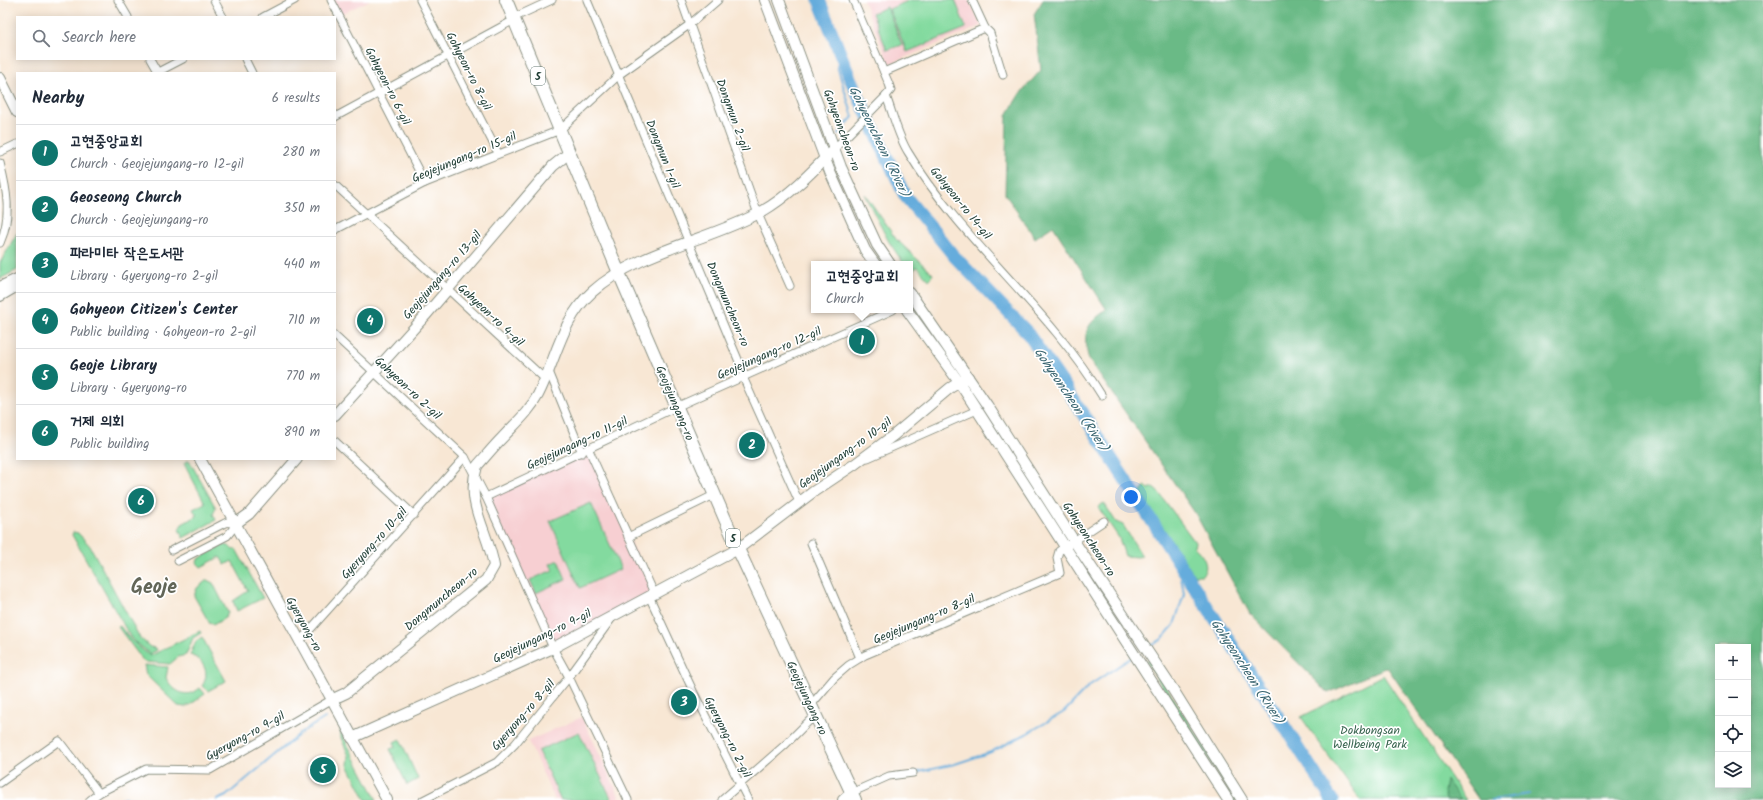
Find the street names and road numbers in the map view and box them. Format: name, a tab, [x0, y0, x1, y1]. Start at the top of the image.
street label: Gohyeon-ro 8-gil	[441, 29, 497, 114]
street label: Gohyeon-ro 6-gil	[360, 44, 415, 129]
road number: 5	[531, 67, 545, 85]
street label: Dongmun 2-gil	[711, 76, 754, 154]
street label: Gohyeoncheon-ro	[818, 87, 865, 174]
street label: Dongmun 1-gil	[640, 117, 685, 191]
street label: Geojejungang-ro 15-gil	[409, 127, 520, 188]
street label: Gohyeon-ro 14-gil	[925, 163, 996, 244]
street label: Geojejungang-ro 13-gil	[398, 227, 487, 324]
street label: Dongmuncheon-ro	[701, 259, 754, 350]
street label: Gohyeon-ro 4-gil	[453, 279, 528, 351]
street label: Geojejungang-ro 12-gil	[714, 322, 825, 385]
street label: Gohyeon-ro 2-gil	[370, 352, 446, 425]
street label: Geojejungang-ro	[650, 363, 699, 444]
street label: Geojejungang-ro 11-gil	[524, 412, 631, 475]
street label: Geojejungang-ro 10-gil	[794, 413, 896, 494]
street label: Gohyeoncheon-ro	[1057, 498, 1120, 581]
street label: Gyeryong-ro 10-gil	[337, 503, 412, 584]
road number: 5	[726, 529, 740, 547]
street label: Dongmuncheon-ro	[400, 563, 482, 636]
street label: Geojejungang-ro 8-gil	[870, 589, 978, 650]
street label: Gyeryong-ro	[281, 593, 327, 655]
street label: Geojejungang-ro 9-gil	[490, 604, 595, 669]
street label: Geojejungang-ro	[781, 658, 832, 739]
street label: Gyeryong-ro 8-gil	[487, 675, 560, 755]
street label: Gyeryong-ro 2-gil	[699, 693, 756, 781]
street label: Gyeryong-ro 9-gil	[202, 707, 288, 766]

